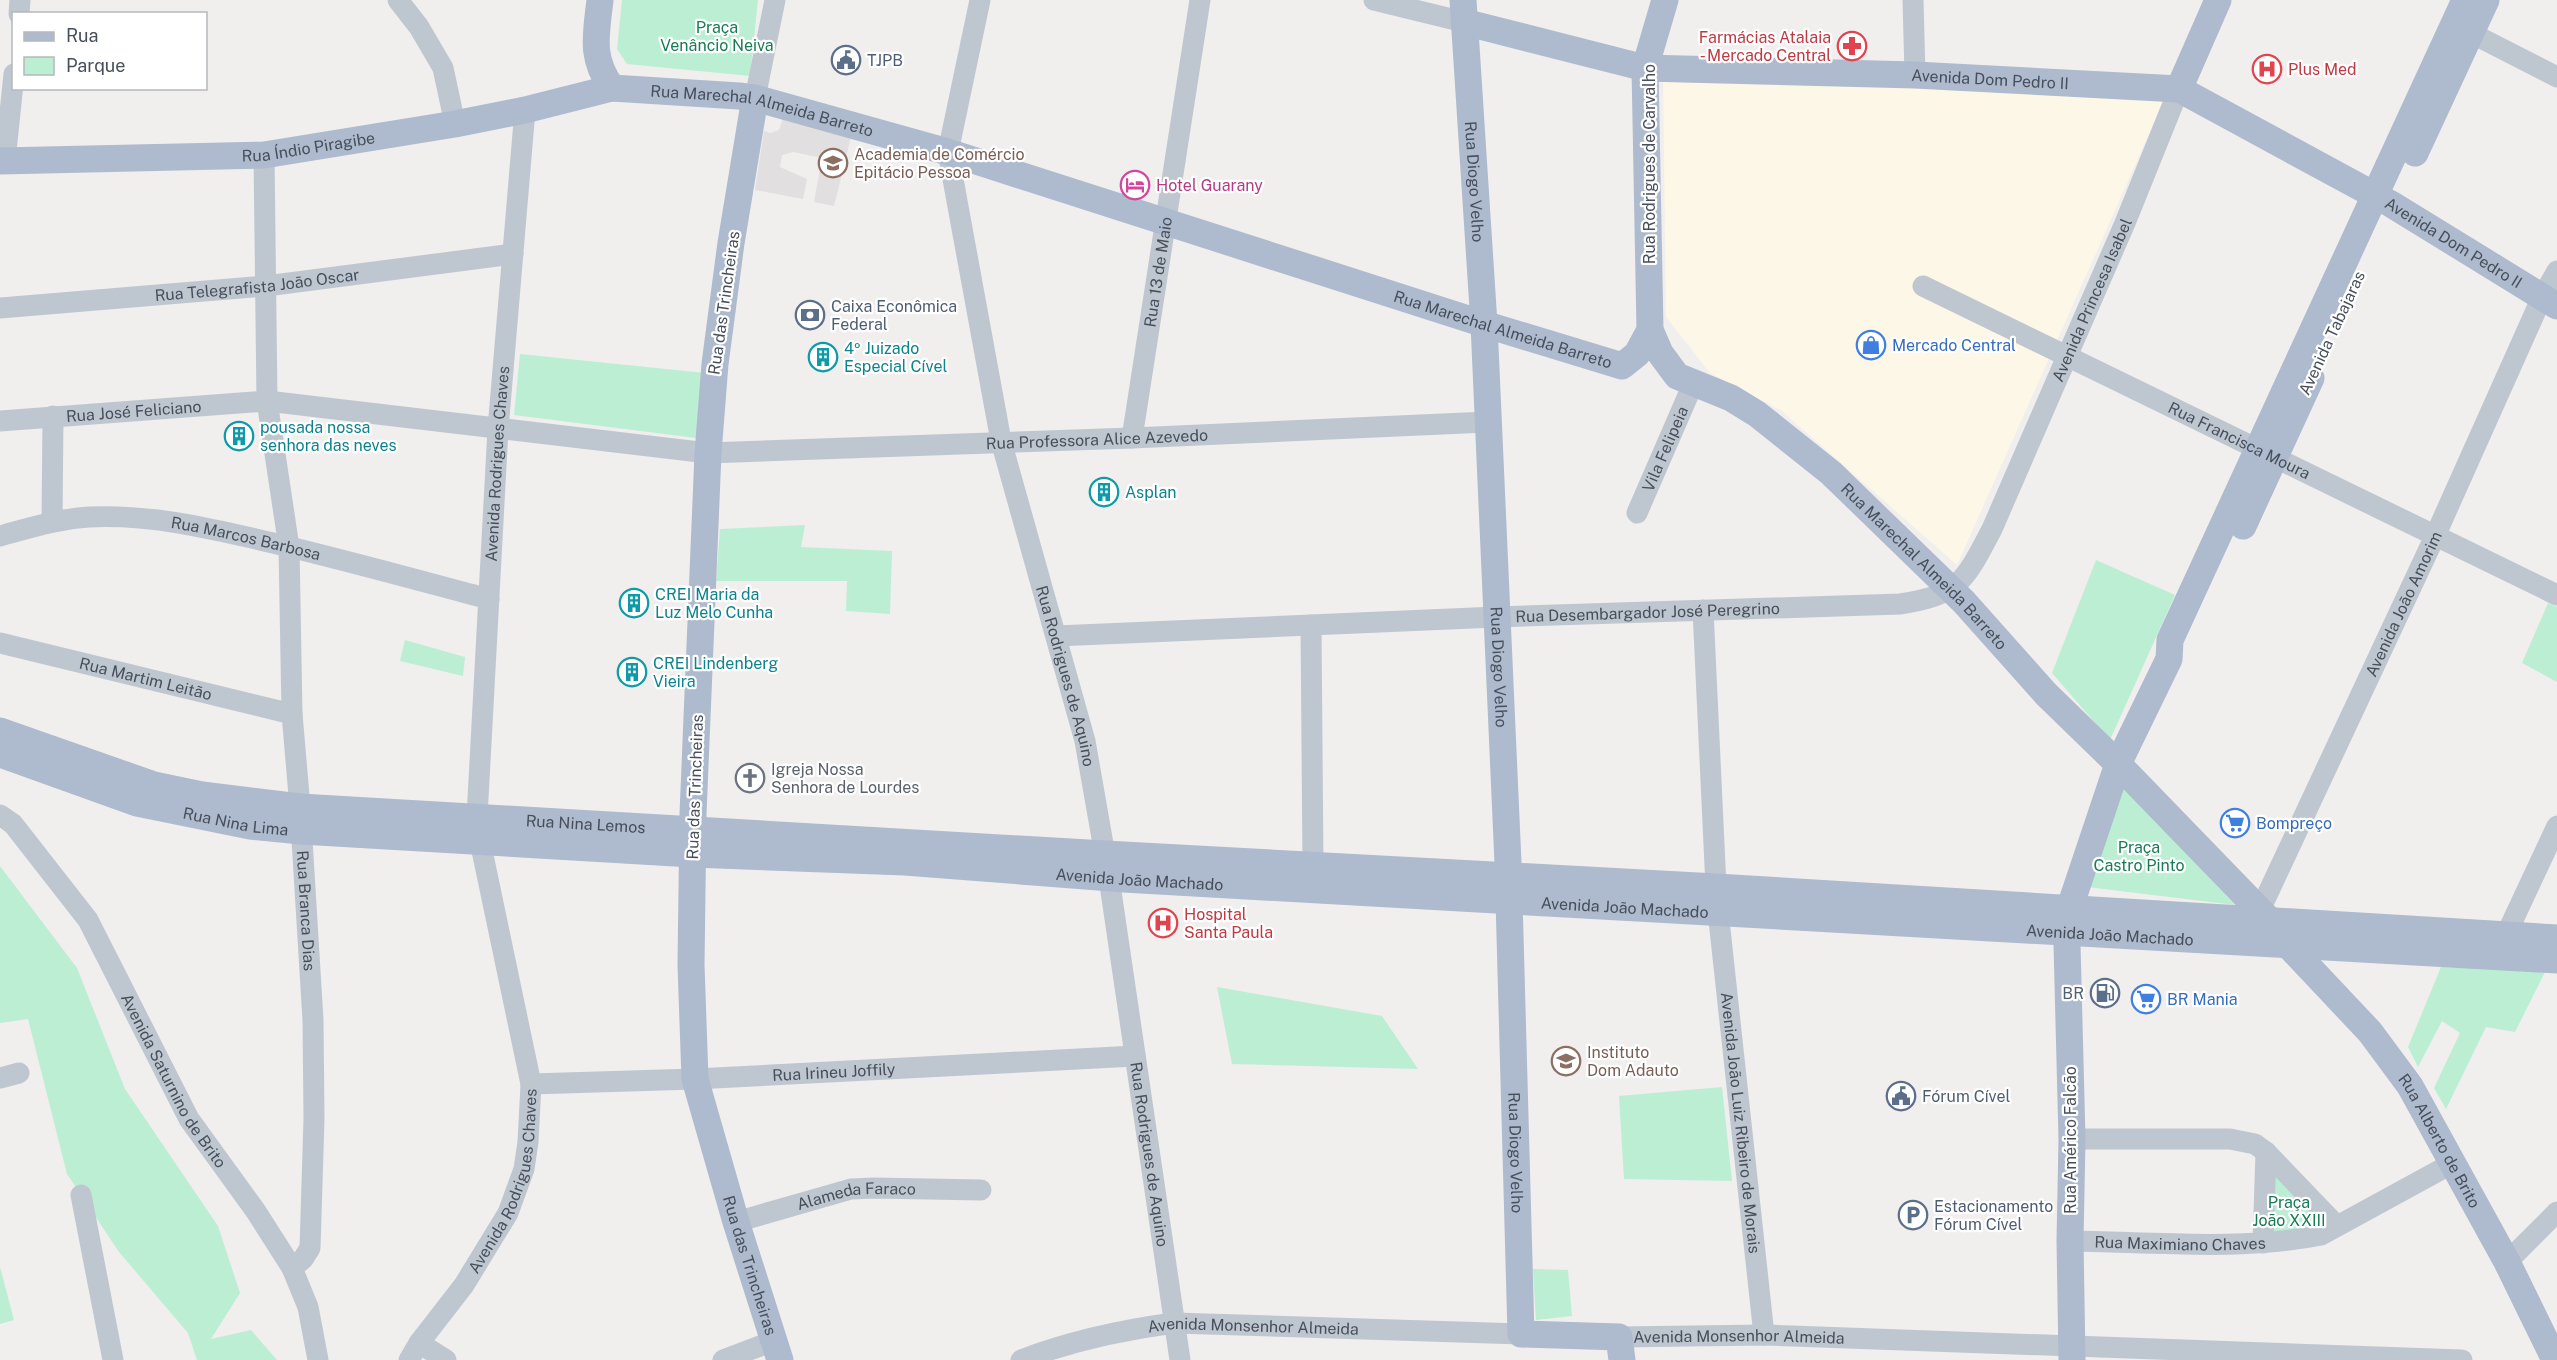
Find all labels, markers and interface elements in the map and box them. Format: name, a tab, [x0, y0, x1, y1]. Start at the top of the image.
legend	[12, 12, 207, 90]
park label: Praça Venâncio Neiva	[660, 18, 774, 55]
text: Rua	[66, 25, 98, 46]
place label: Farmácias Atalaia - Mercado Central	[1699, 28, 1831, 65]
pharmacy icon: Farmácias Atalaia - Mercado Central	[1836, 30, 1868, 62]
public building icon: TJPB	[830, 44, 862, 76]
place label: TJPB	[867, 51, 903, 70]
hospital icon: Plus Med	[2251, 53, 2283, 85]
text: Parque	[66, 55, 126, 76]
place label: Plus Med	[2288, 60, 2357, 79]
street label: Rua Rodrigues de Carvalho	[1640, 64, 1659, 264]
street label: Avenida Dom Pedro II	[1911, 65, 2069, 93]
street label: Rua Marechal Almeida Barreto	[650, 81, 876, 140]
street label: Rua Diogo Velho	[1461, 121, 1488, 243]
street label: Rua Índio Piragibe	[241, 128, 376, 165]
place label: Academia de Comércio Epitácio Pessoa	[854, 145, 1025, 182]
school or university icon: Academia de Comércio Epitácio Pessoa	[817, 147, 849, 179]
hotel icon: Hotel Guarany	[1119, 169, 1151, 201]
place label: Hotel Guarany	[1156, 176, 1263, 195]
street label: Avenida Dom Pedro II	[2382, 193, 2526, 292]
street label: Rua 13 de Maio	[1140, 215, 1176, 329]
street label: Avenida Princesa Isabel	[2048, 215, 2135, 384]
street label: Rua das Trincheiras	[704, 230, 744, 376]
street label: Rua Telegrafista João Oscar	[154, 265, 360, 305]
street label: Avenida Tabajaras	[2295, 268, 2369, 398]
street label: Rua Marechal Almeida Barreto	[1391, 286, 1614, 372]
place label: Caixa Econômica Federal	[831, 297, 957, 334]
bank icon: Caixa Econômica Federal	[794, 299, 826, 331]
shop icon: Mercado Central	[1855, 329, 1887, 361]
place label: Mercado Central	[1892, 336, 2016, 355]
place label: 4º Juizado Especial Cível	[844, 339, 947, 376]
building icon: 4º Juizado Especial Cível	[807, 341, 839, 373]
street label: Avenida Rodrigues Chaves	[481, 365, 513, 562]
street label: Rua José Feliciano	[65, 396, 202, 426]
street label: Rua Francisca Moura	[2165, 398, 2314, 483]
street label: Vila Felipeia	[1638, 403, 1692, 494]
place label: pousada nossa senhora das neves	[260, 418, 397, 455]
building icon: pousada nossa senhora das neves	[223, 420, 255, 452]
street label: Rua Professora Alice Azevedo	[986, 425, 1208, 453]
building icon: Asplan	[1088, 476, 1120, 508]
street label: Rua Marechal Almeida Barreto	[1837, 479, 2011, 653]
place label: Asplan	[1125, 483, 1177, 502]
street label: Rua Marcos Barbosa	[170, 513, 323, 564]
street label: Avenida João Amorim	[2361, 528, 2445, 680]
street label: Rua Rodrigues de Aquino	[1032, 583, 1099, 768]
place label: CREI Maria da Luz Melo Cunha	[655, 585, 773, 622]
building icon: CREI Maria da Luz Melo Cunha	[618, 587, 650, 619]
street label: Rua Desembargador José Peregrino	[1515, 598, 1780, 626]
street label: Rua Diogo Velho	[1487, 606, 1511, 728]
street label: Rua Martim Leitão	[77, 653, 214, 704]
place label: CREI Lindenberg Vieira	[653, 654, 778, 691]
building icon: CREI Lindenberg Vieira	[616, 656, 648, 688]
street label: Rua das Trincheiras	[683, 714, 707, 860]
place label: Igreja Nossa Senhora de Lourdes	[771, 760, 919, 797]
church icon: Igreja Nossa Senhora de Lourdes	[734, 762, 766, 794]
street label: Rua Nina Lima	[181, 803, 289, 839]
supermarket icon: Bompreço	[2219, 807, 2251, 839]
street label: Rua Nina Lemos	[525, 811, 646, 837]
place label: Bompreço	[2256, 814, 2332, 833]
park label: Praça Castro Pinto	[2094, 838, 2184, 875]
street label: Rua Branca Dias	[293, 850, 319, 972]
street label: Avenida João Machado	[1055, 864, 1224, 894]
street label: Avenida João Machado	[1540, 893, 1709, 922]
place label: Hospital Santa Paula	[1184, 905, 1273, 942]
hospital icon: Hospital Santa Paula	[1147, 907, 1179, 939]
street label: Avenida João Machado	[2025, 921, 2194, 949]
fuel station icon: BR	[2089, 977, 2121, 1009]
supermarket icon: BR Mania	[2130, 983, 2162, 1015]
place label: BR	[2062, 984, 2084, 1003]
street label: Avenida Saturnino de Brito	[117, 990, 231, 1172]
place label: BR Mania	[2167, 990, 2238, 1009]
street label: Avenida João Luiz Ribeiro de Morais	[1717, 991, 1765, 1254]
place label: Instituto Dom Adauto	[1587, 1043, 1679, 1080]
school or university icon: Instituto Dom Adauto	[1550, 1045, 1582, 1077]
street label: Rua Irineu Joffily	[772, 1059, 896, 1084]
street label: Rua Rodrigues de Aquino	[1127, 1060, 1173, 1248]
street label: Rua Américo Falcão	[2061, 1066, 2080, 1214]
street label: Rua Alberto de Brito	[2395, 1070, 2485, 1211]
public building icon: Fórum Cível	[1885, 1080, 1917, 1112]
place label: Fórum Cível	[1922, 1087, 2011, 1106]
street label: Avenida Rodrigues Chaves	[464, 1088, 540, 1277]
street label: Rua Diogo Velho	[1505, 1092, 1527, 1214]
street label: Alameda Faraco	[794, 1178, 916, 1214]
street label: Rua das Trincheiras	[719, 1193, 781, 1337]
park label: Praça João XXIII	[2252, 1193, 2326, 1230]
place label: Estacionamento Fórum Cível	[1934, 1197, 2053, 1234]
parking icon: Estacionamento Fórum Cível	[1897, 1199, 1929, 1231]
street label: Rua Maximiano Chaves	[2094, 1232, 2266, 1254]
street label: Avenida Monsenhor Almeida	[1146, 1313, 1359, 1338]
street label: Avenida Monsenhor Almeida	[1633, 1326, 1845, 1347]

